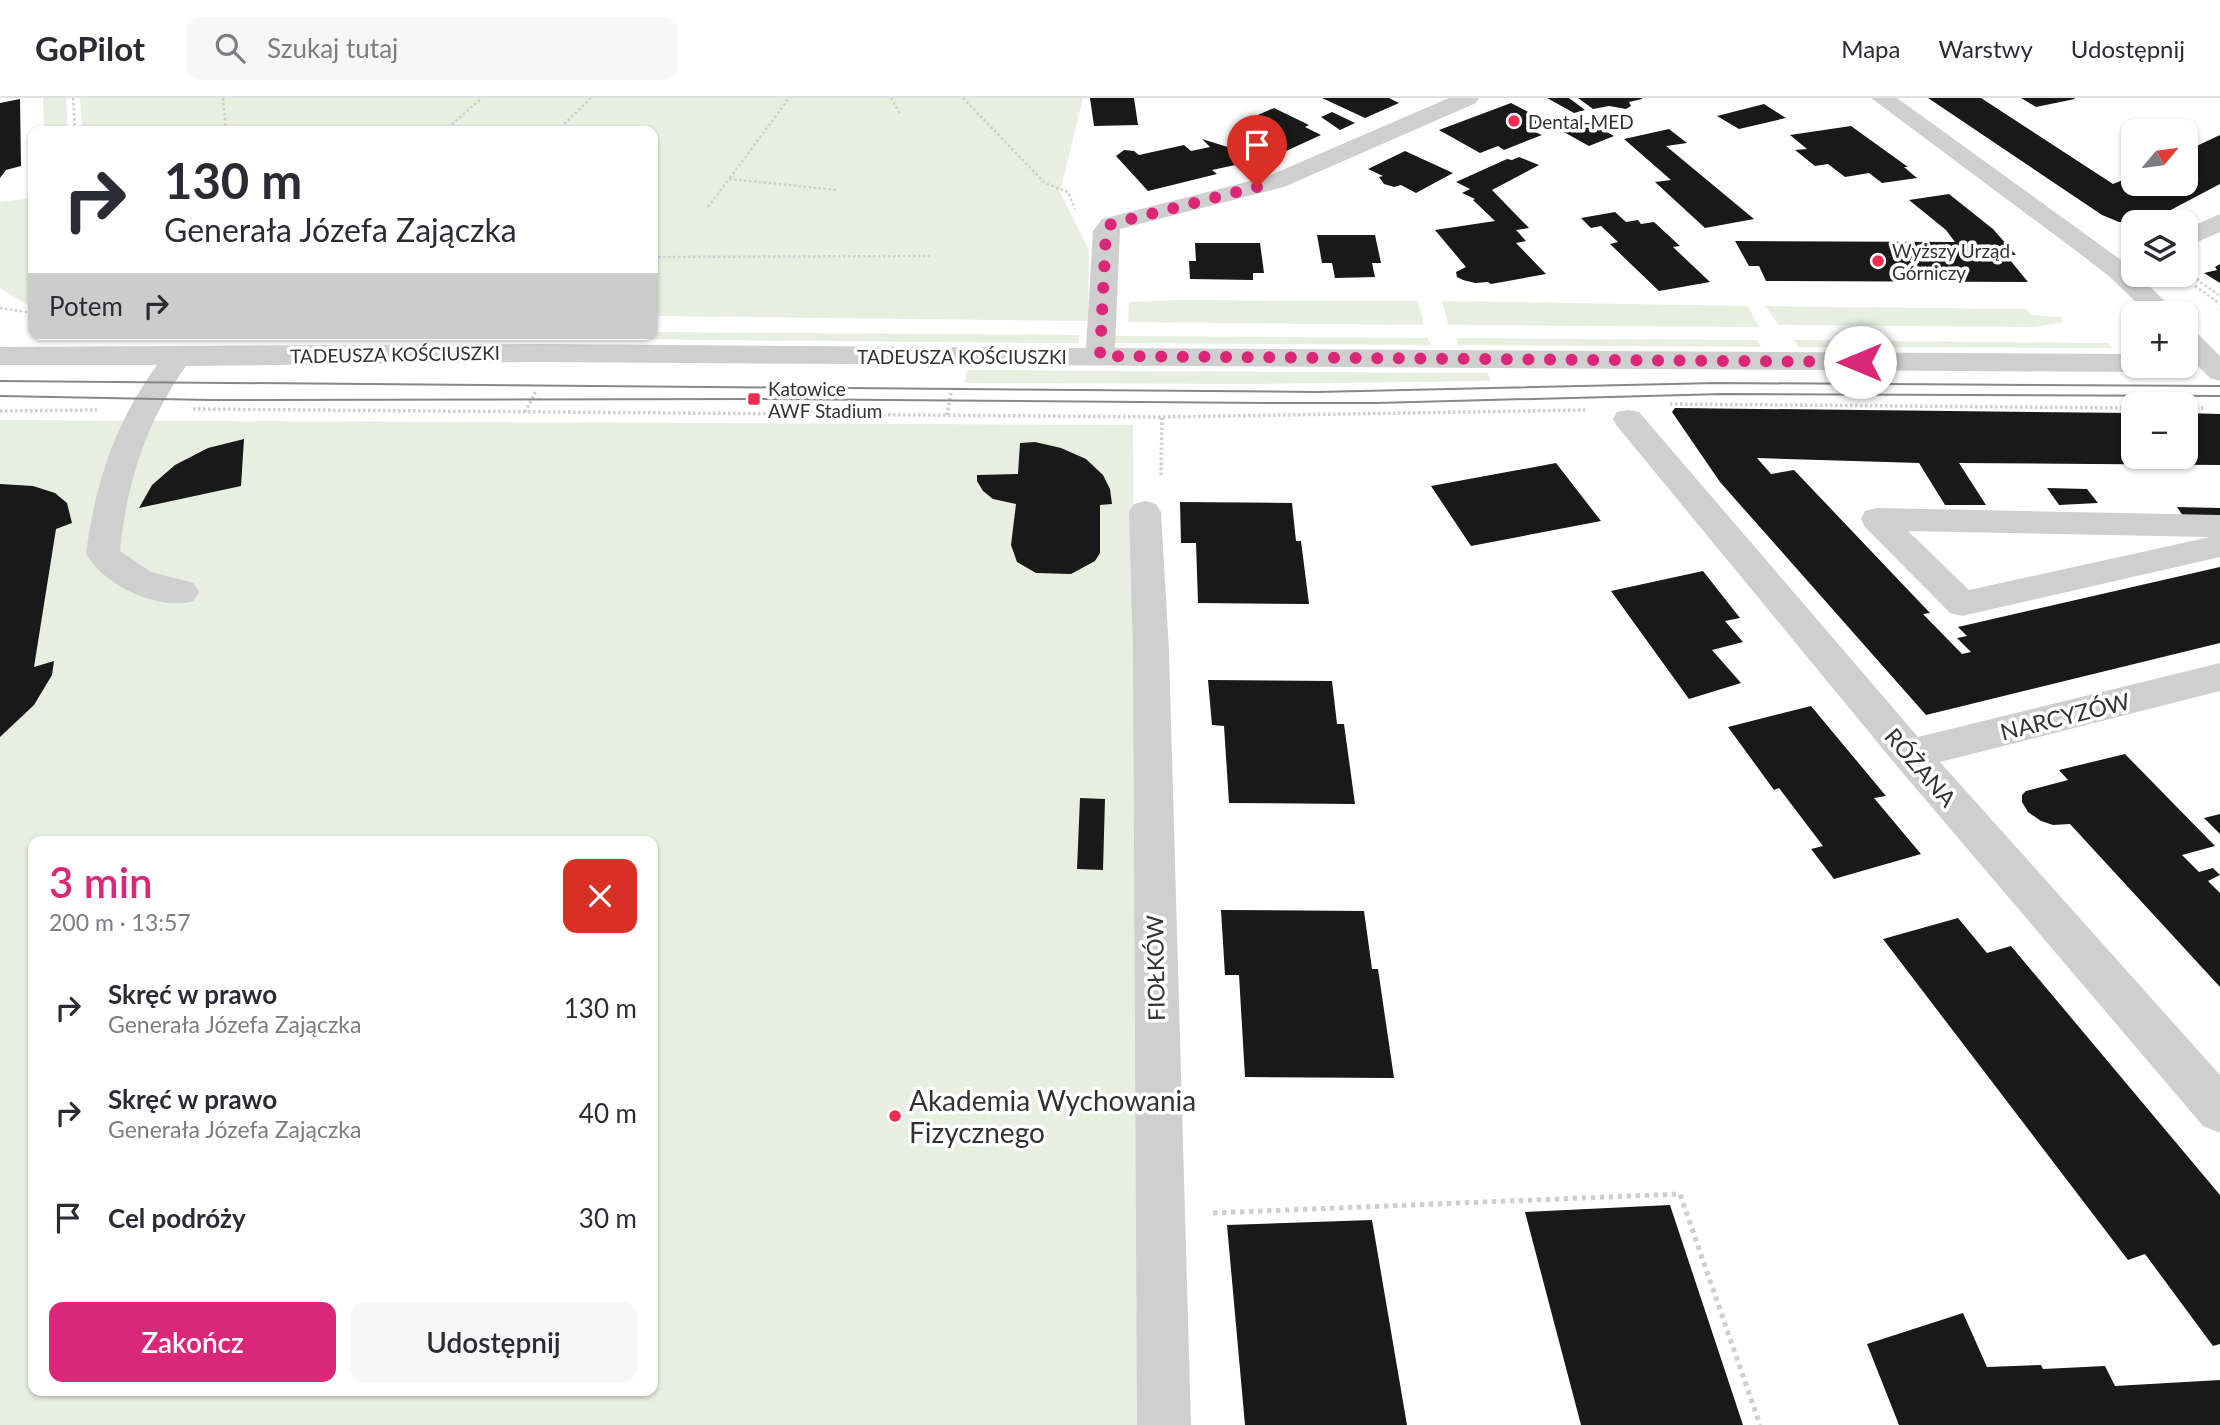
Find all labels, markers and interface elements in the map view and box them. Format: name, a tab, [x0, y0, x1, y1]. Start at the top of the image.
search box	[187, 17, 677, 80]
text: GoPilot	[35, 28, 145, 68]
icon: search	[211, 29, 249, 67]
text: Szukaj tutaj	[267, 32, 398, 64]
text: Mapa	[1841, 34, 1900, 63]
text: Warstwy	[1938, 34, 2033, 63]
text: Udostępnij	[2071, 34, 2185, 63]
place label: Dental-MED	[1528, 110, 1634, 133]
marker: Dental-MED	[1506, 113, 1522, 129]
pin	[1227, 115, 1287, 187]
north arrow	[2121, 119, 2198, 196]
map controls	[2121, 119, 2198, 469]
icon: arrive	[1238, 126, 1276, 164]
text: 130 m	[164, 151, 302, 209]
icon: right	[49, 154, 140, 245]
text: Generała Józefa Zajączka	[164, 210, 517, 249]
button: layers	[2121, 210, 2198, 287]
place label: Wyższy Urząd Górniczy	[1892, 239, 2010, 284]
marker: Wyższy Urząd Górniczy	[1870, 253, 1886, 269]
icon: right	[137, 287, 175, 325]
text: Potem	[49, 290, 123, 322]
button: +	[2121, 301, 2198, 378]
position arrow	[1823, 325, 1897, 399]
street label: TADEUSZA KOŚCIUSZKI	[290, 341, 500, 367]
street label: TADEUSZA KOŚCIUSZKI	[857, 345, 1067, 368]
place label: Katowice AWF Stadium	[768, 377, 882, 422]
marker: Katowice AWF Stadium	[746, 391, 762, 407]
button: −	[2121, 392, 2198, 469]
street label: NARCYZÓW	[1997, 686, 2133, 746]
street label: RÓŻANA	[1879, 722, 1963, 812]
text: 3 min	[49, 857, 153, 907]
button: close	[563, 859, 637, 933]
text: 200 m · 13:57	[49, 908, 191, 936]
street label: FIOŁKÓW	[1140, 915, 1170, 1021]
text: Skręć w prawo	[108, 978, 277, 1010]
icon: right	[49, 989, 87, 1027]
text: 130 m	[564, 992, 637, 1024]
text: Generała Józefa Zajączka	[108, 1010, 361, 1038]
text: Skręć w prawo	[108, 1083, 277, 1115]
place label: Akademia Wychowania Fizycznego	[909, 1083, 1196, 1149]
icon: right	[49, 1094, 87, 1132]
text: 40 m	[579, 1097, 637, 1129]
marker: Akademia Wychowania Fizycznego	[887, 1108, 903, 1124]
text: Generała Józefa Zajączka	[108, 1115, 361, 1143]
icon: arrive	[49, 1199, 87, 1237]
text: Cel podróży	[108, 1202, 246, 1234]
text: 30 m	[579, 1202, 637, 1234]
button: Zakończ	[49, 1302, 336, 1382]
button: Udostępnij	[350, 1302, 637, 1382]

